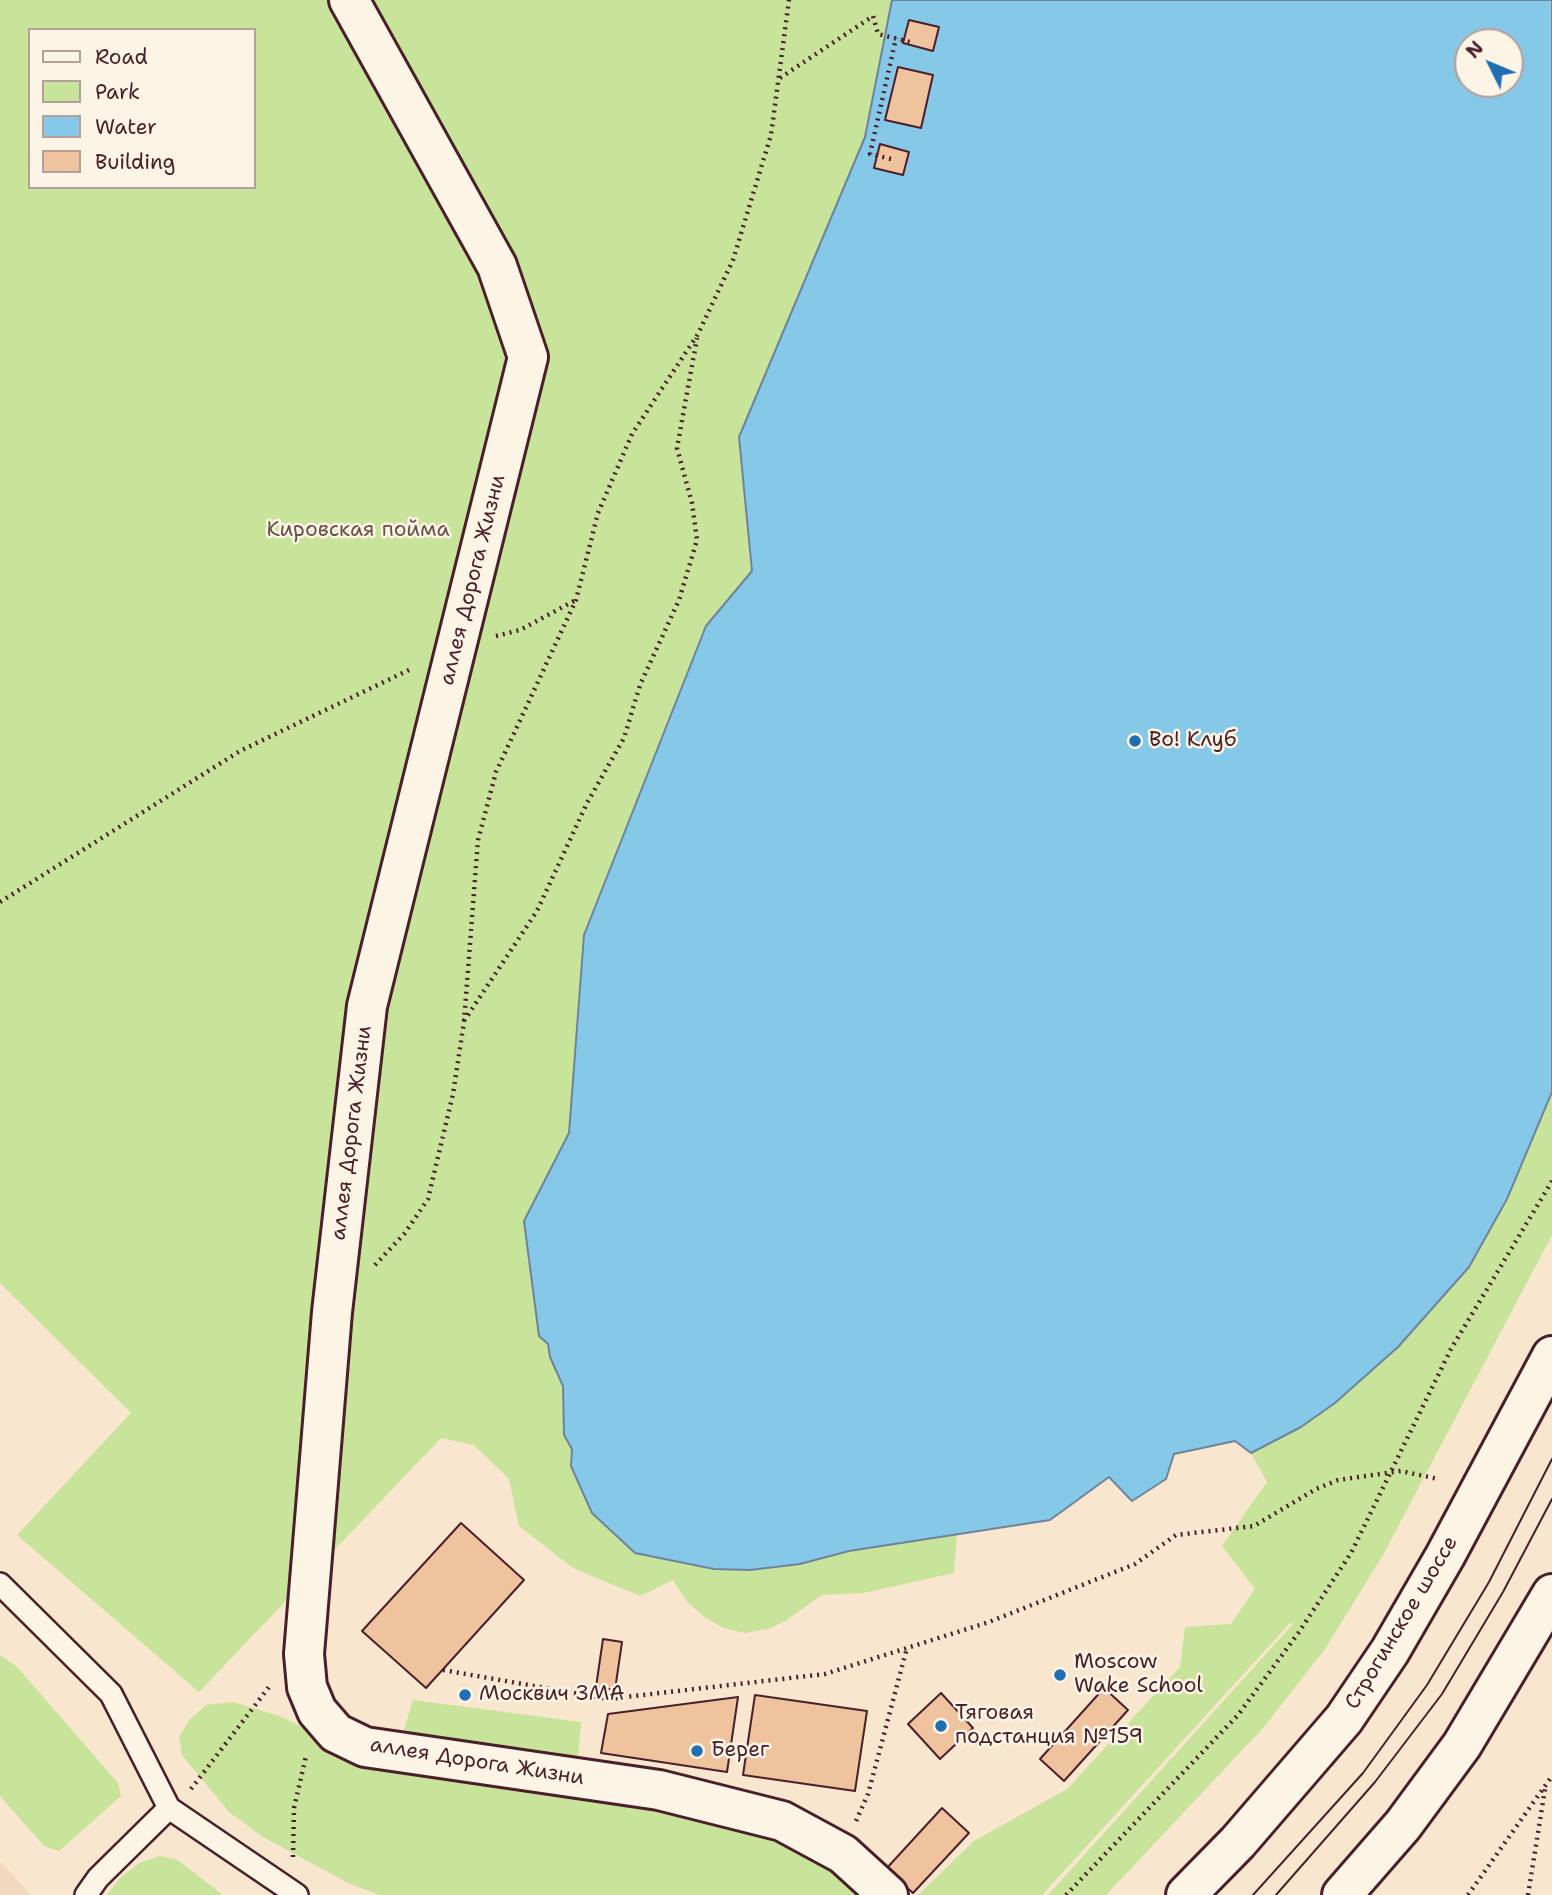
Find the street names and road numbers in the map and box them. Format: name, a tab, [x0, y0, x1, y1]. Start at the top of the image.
street label: аллея Дорога Жизни	[435, 472, 511, 688]
street label: аллея Дорога Жизни	[326, 1024, 378, 1242]
street label: Строгинское шоссе	[1340, 1532, 1464, 1714]
street label: аллея Дорога Жизни	[368, 1733, 586, 1791]

